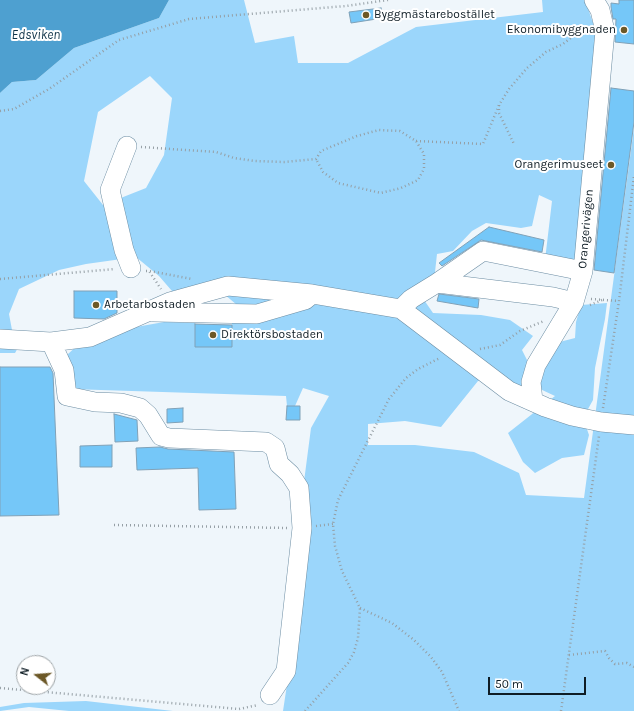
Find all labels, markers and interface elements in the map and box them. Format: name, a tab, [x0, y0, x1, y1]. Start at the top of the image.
place label: Byggmästarebostället	[374, 8, 495, 22]
marker: Byggmästarebostället	[361, 10, 371, 20]
place label: Ekonomibyggnaden	[507, 23, 616, 37]
marker: Ekonomibyggnaden	[619, 25, 629, 35]
water label: Edsviken	[12, 27, 60, 43]
place label: Orangerimuseet	[515, 158, 603, 172]
marker: Orangerimuseet	[606, 160, 616, 170]
street label: Orangerivägen	[575, 189, 597, 269]
place label: Arbetarbostaden	[104, 298, 196, 312]
marker: Arbetarbostaden	[91, 300, 101, 310]
place label: Direktörsbostaden	[221, 328, 323, 342]
marker: Direktörsbostaden	[208, 330, 218, 340]
north arrow	[16, 655, 56, 695]
text: N	[18, 666, 32, 677]
scale bar	[490, 669, 588, 695]
text: 50 m	[495, 677, 523, 691]

